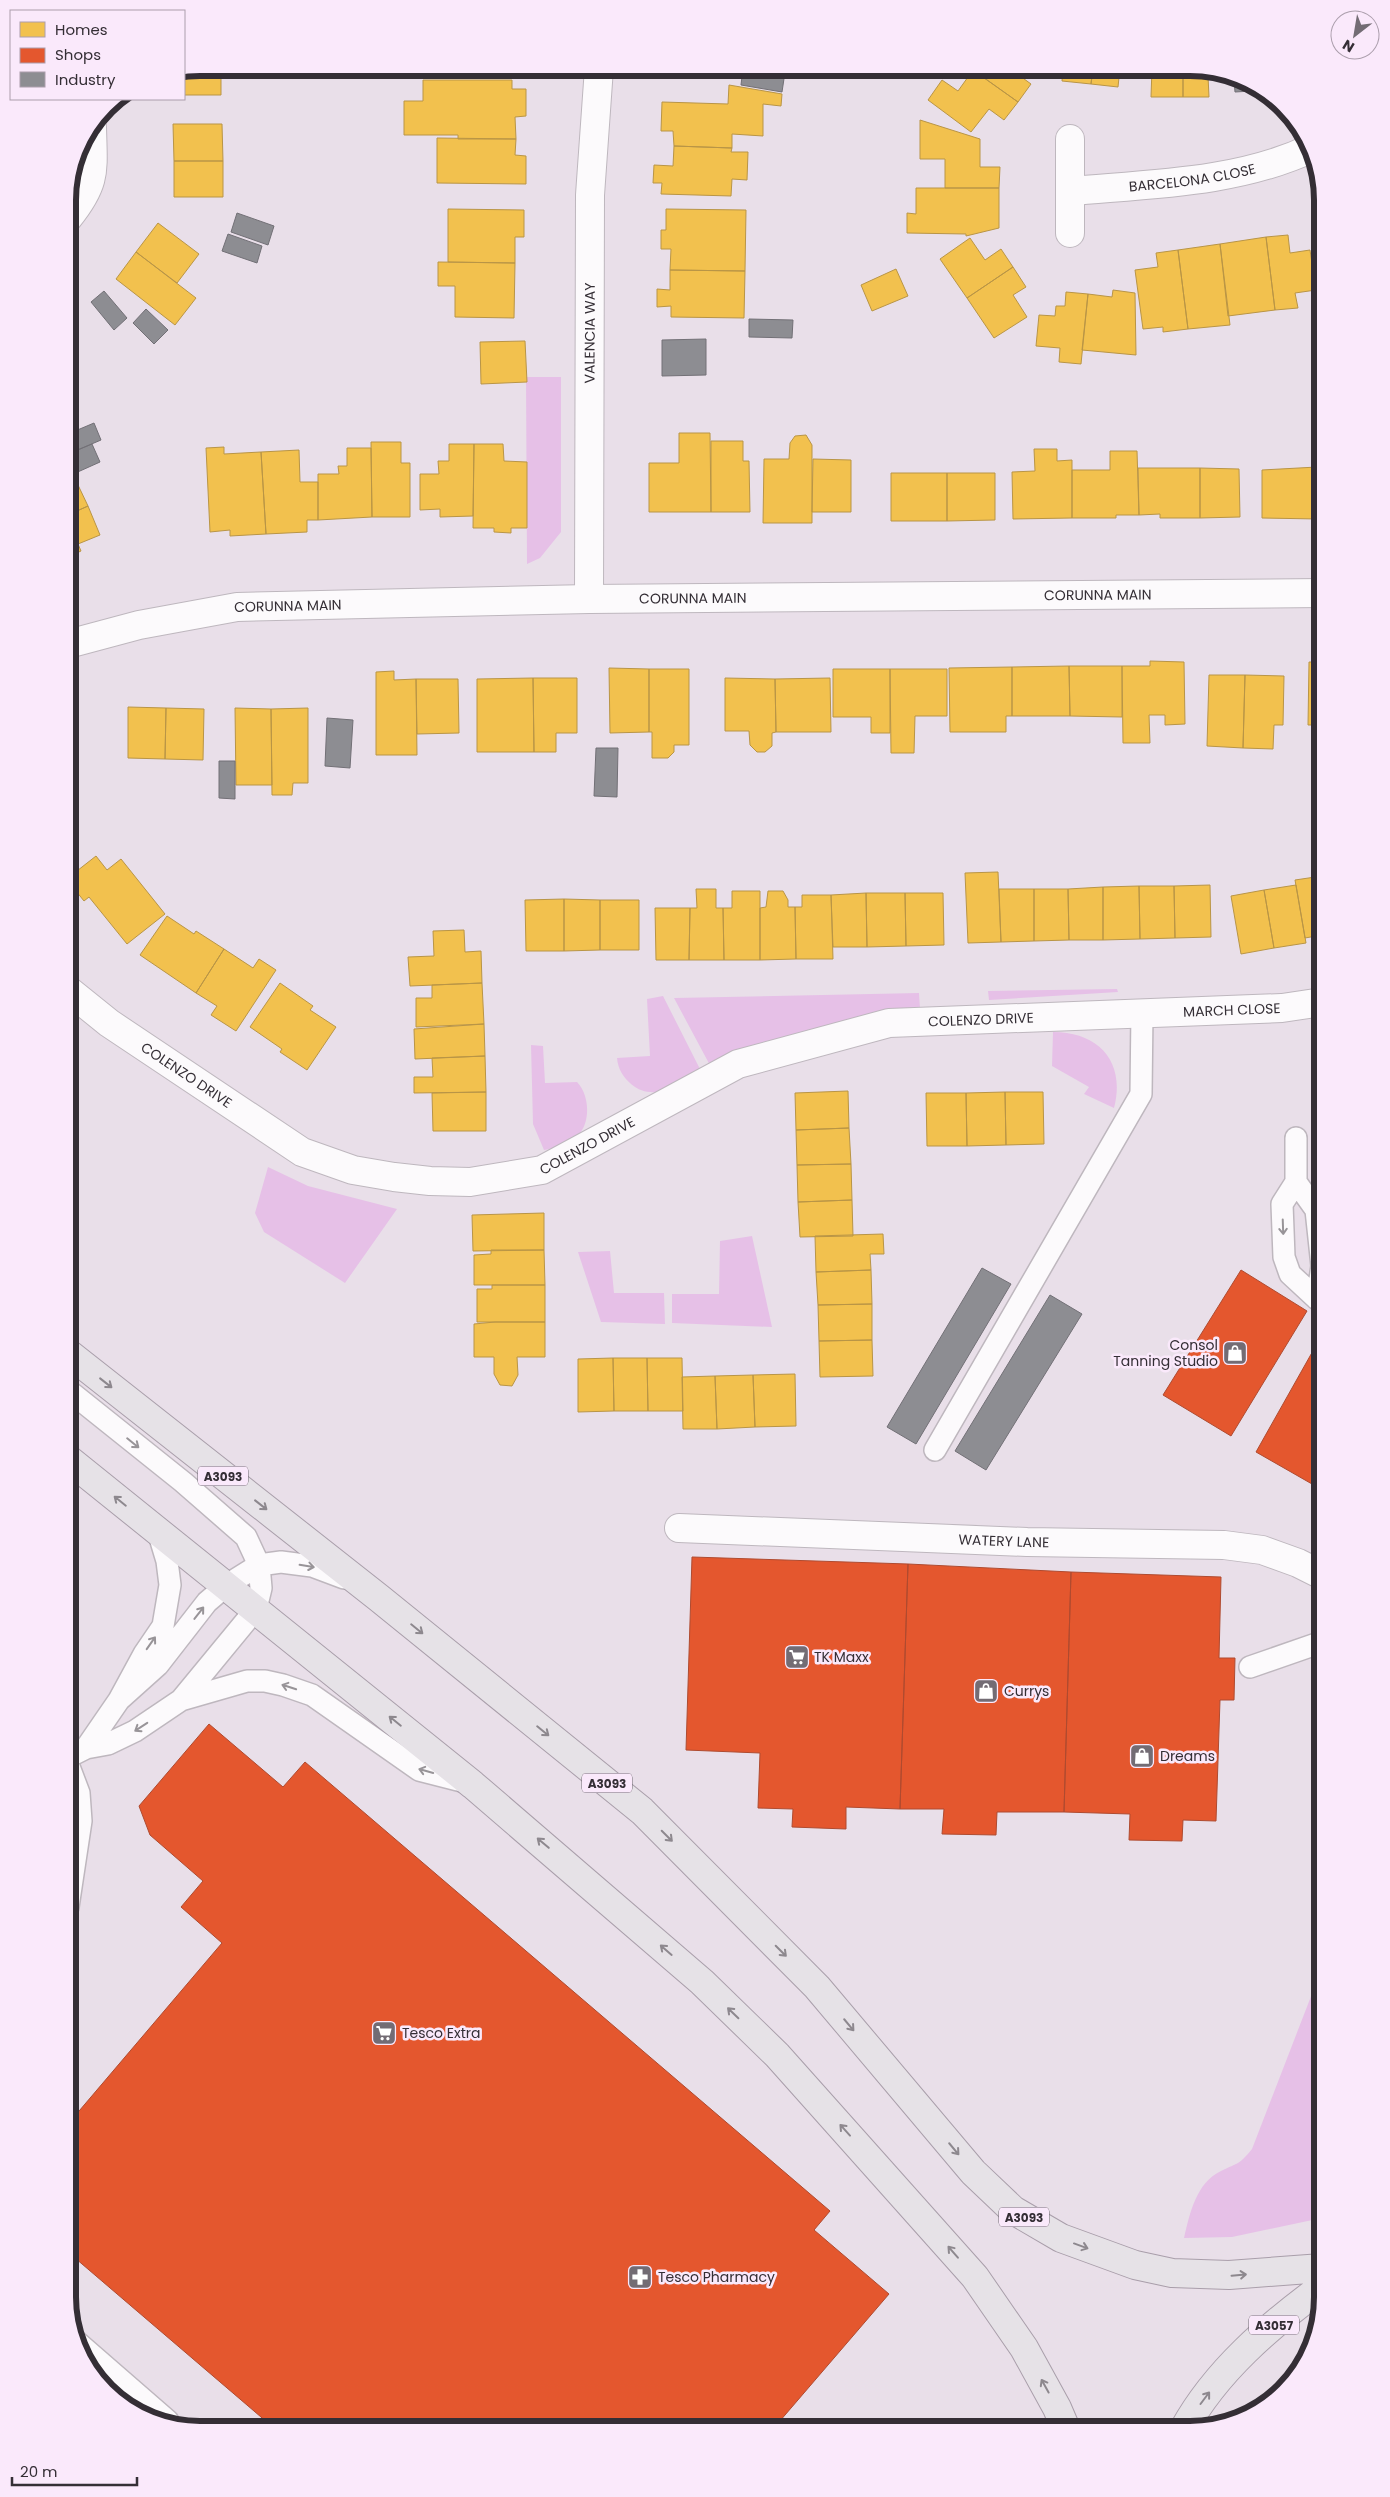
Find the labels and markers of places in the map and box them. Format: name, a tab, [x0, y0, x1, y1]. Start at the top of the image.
place label: Consol Tanning Studio	[1113, 1335, 1218, 1371]
shop icon: Consol Tanning Studio	[1222, 1340, 1248, 1366]
supermarket icon: TK Maxx	[784, 1644, 810, 1670]
place label: TK Maxx	[814, 1647, 869, 1667]
shop icon: Currys	[973, 1678, 999, 1704]
place label: Currys	[1004, 1681, 1049, 1701]
shop icon: Dreams	[1129, 1743, 1155, 1769]
place label: Dreams	[1160, 1746, 1215, 1766]
supermarket icon: Tesco Extra	[371, 2020, 397, 2046]
place label: Tesco Extra	[402, 2023, 480, 2043]
pharmacy icon: Tesco Pharmacy	[627, 2264, 653, 2290]
place label: Tesco Pharmacy	[658, 2267, 775, 2287]

